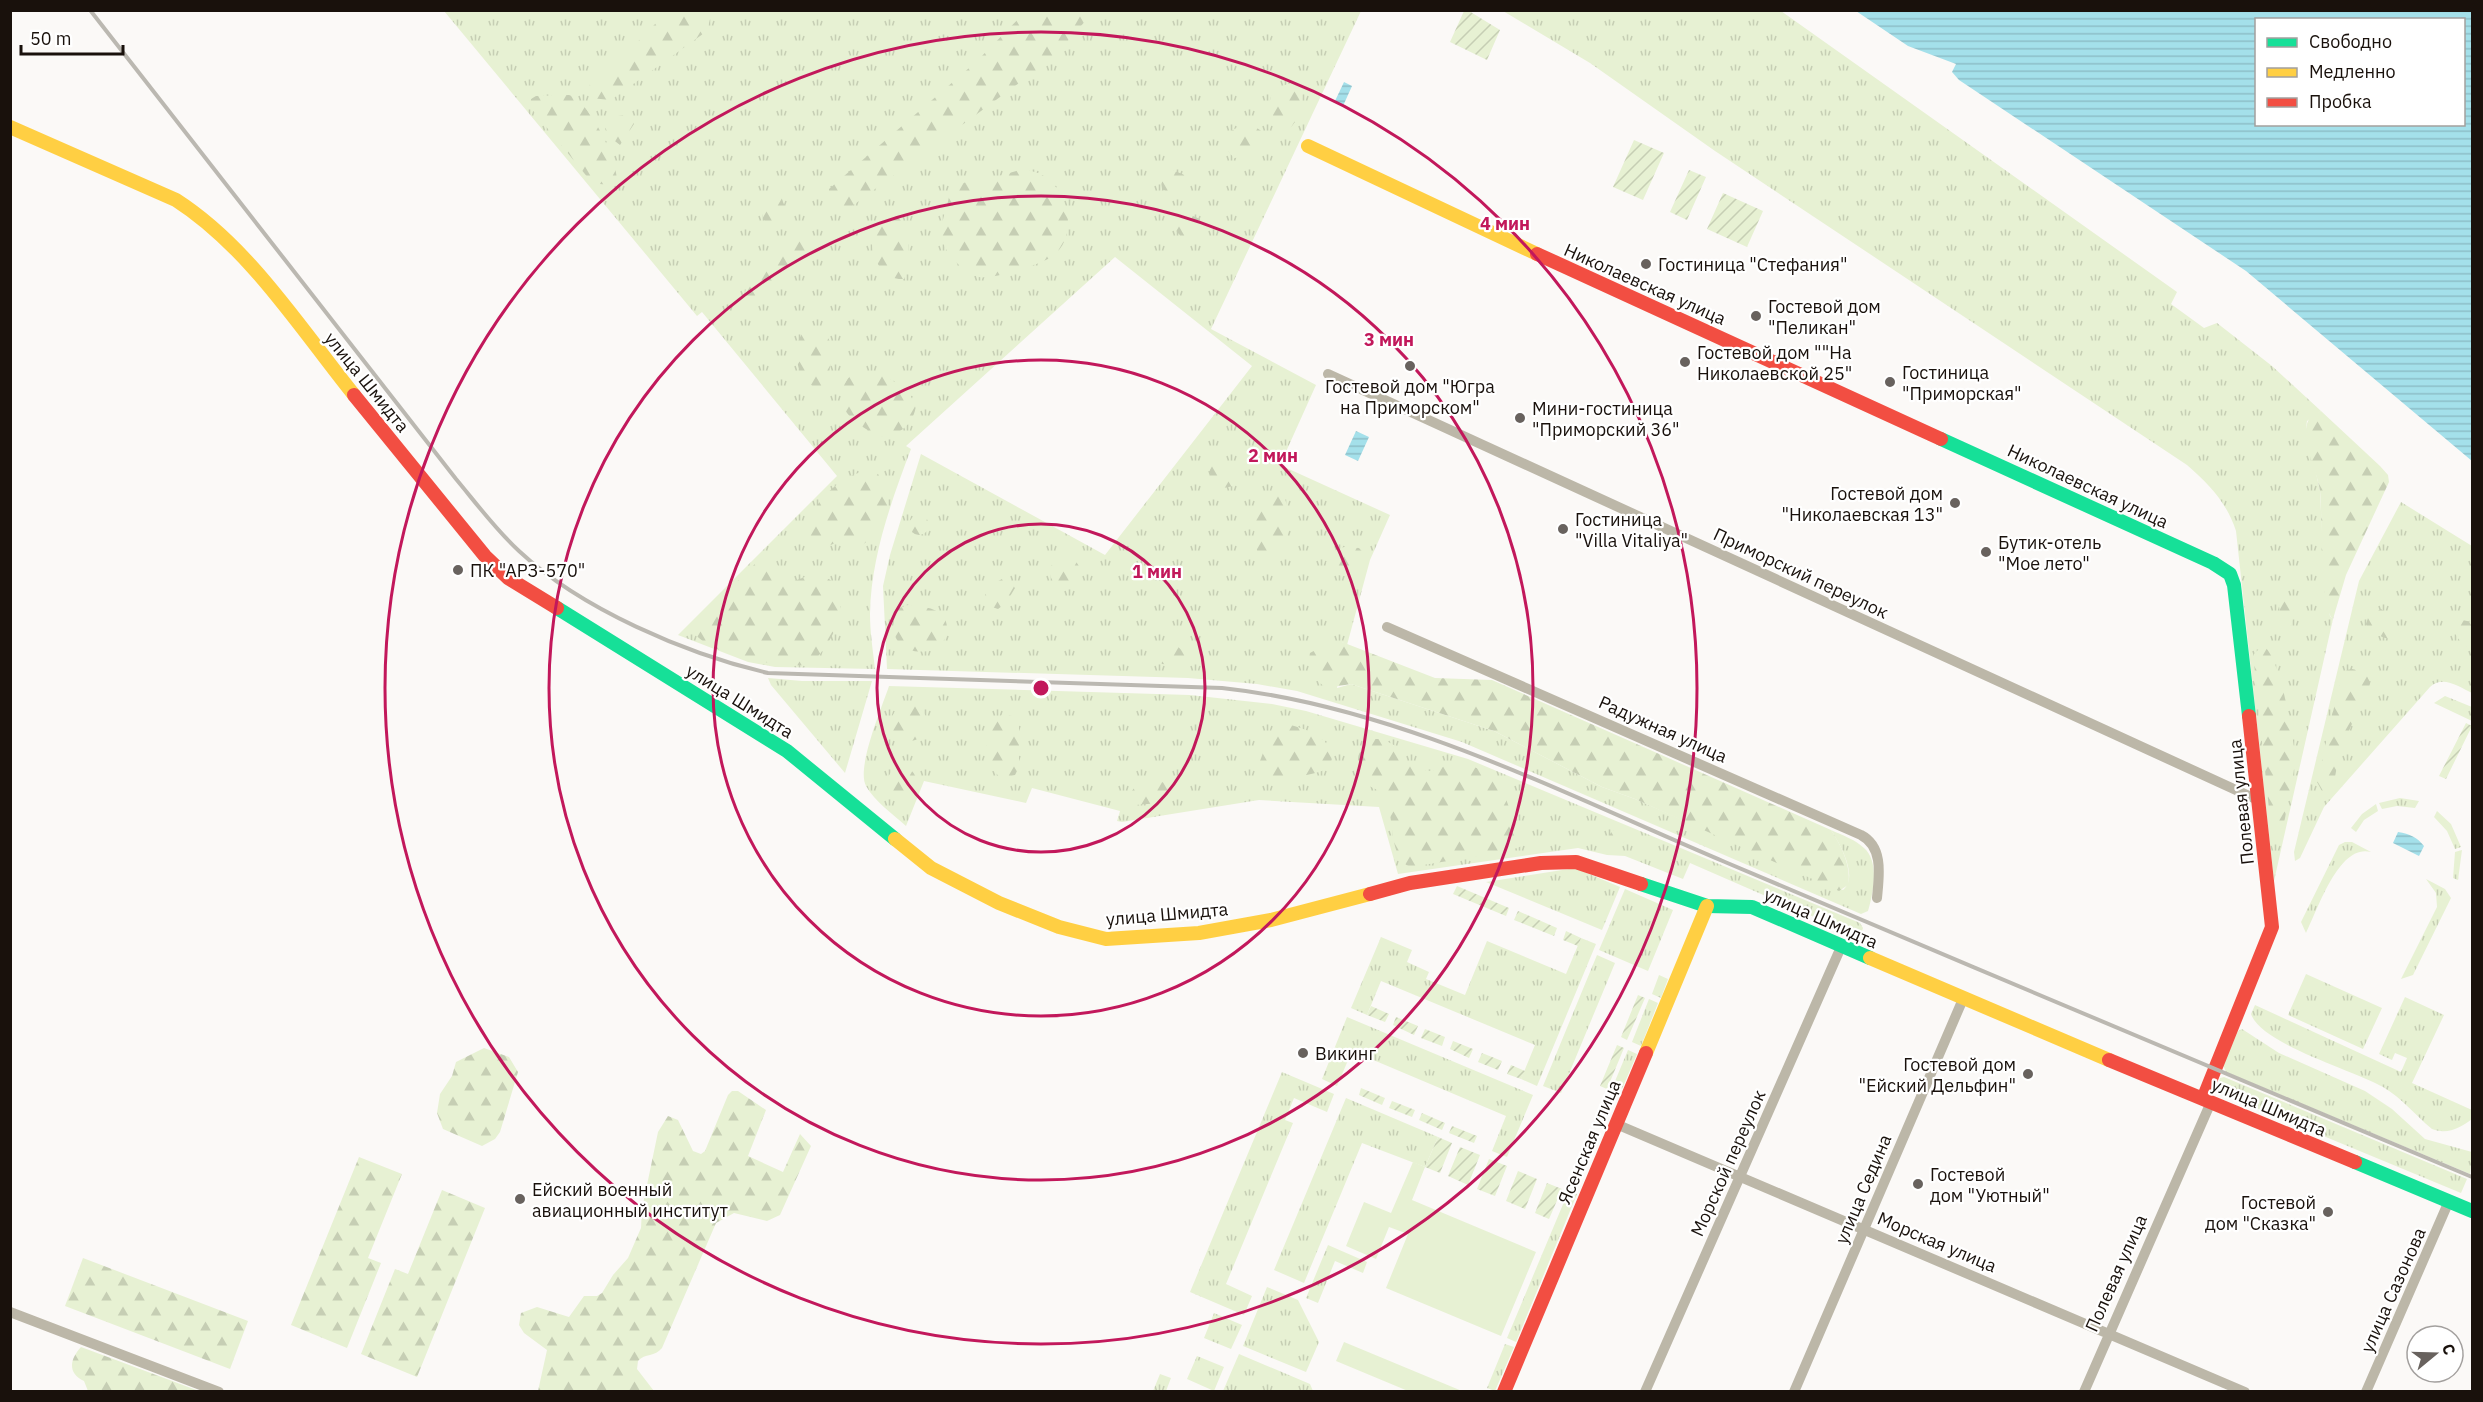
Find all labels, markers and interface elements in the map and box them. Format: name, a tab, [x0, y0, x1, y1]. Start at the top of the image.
scale bar	[21, 18, 123, 56]
legend	[2255, 18, 2465, 126]
text: 50 m	[30, 27, 72, 50]
text: Свободно	[2309, 30, 2392, 53]
text: Медленно	[2309, 60, 2396, 83]
text: Пробка	[2309, 90, 2372, 113]
text: 4 мин	[1480, 212, 1530, 235]
street label: Николаевская улица	[1560, 238, 1730, 330]
place label: Гостиница "Стефания"	[1658, 253, 1847, 276]
marker: Гостиница "Стефания"	[1639, 257, 1653, 271]
place label: Гостевой дом "Пеликан"	[1768, 295, 1881, 339]
marker: Гостевой дом "Пеликан"	[1749, 309, 1763, 323]
street label: улица Шмидта	[320, 327, 415, 437]
text: 3 мин	[1364, 328, 1414, 351]
place label: Гостевой дом ""На Николаевской 25"	[1697, 341, 1852, 385]
marker: Гостевой дом ""На Николаевской 25"	[1678, 355, 1692, 369]
marker: Гостевой дом "Югра на Приморском"	[1403, 359, 1417, 373]
place label: Гостиница "Приморская"	[1902, 361, 2022, 405]
place label: Гостевой дом "Югра на Приморском"	[1325, 375, 1495, 419]
marker: Гостиница "Приморская"	[1883, 375, 1897, 389]
place label: Мини-гостиница "Приморский 36"	[1532, 397, 1680, 441]
marker: Мини-гостиница "Приморский 36"	[1513, 411, 1527, 425]
street label: Николаевская улица	[2004, 439, 2172, 534]
text: 2 мин	[1248, 444, 1298, 467]
place label: Гостевой дом "Николаевская 13"	[1781, 482, 1943, 526]
marker: Гостевой дом "Николаевская 13"	[1948, 496, 1962, 510]
place label: Гостиница "Villa Vitaliya"	[1575, 508, 1688, 552]
marker: Гостиница "Villa Vitaliya"	[1556, 522, 1570, 536]
street label: Приморский переулок	[1710, 522, 1892, 624]
place label: Бутик-отель "Мое лето"	[1998, 531, 2101, 575]
marker: Бутик-отель "Мое лето"	[1979, 545, 1993, 559]
place label: ПК "АРЗ-570"	[470, 559, 585, 582]
text: 1 мин	[1132, 560, 1182, 583]
marker: ПК "АРЗ-570"	[451, 563, 465, 577]
street label: улица Шмидта	[682, 659, 798, 743]
centre of rings	[1031, 678, 1051, 698]
street label: Радужная улица	[1595, 690, 1731, 768]
street label: Полевая улица	[2223, 738, 2259, 866]
street label: улица Шмидта	[1760, 883, 1882, 954]
street label: улица Шмидта	[1105, 897, 1229, 931]
place label: Викинг	[1315, 1042, 1376, 1065]
marker: Викинг	[1296, 1046, 1310, 1060]
place label: Гостевой дом "Ейский Дельфин"	[1858, 1053, 2016, 1097]
marker: Гостевой дом "Ейский Дельфин"	[2021, 1067, 2035, 1081]
street label: улица Шмидта	[2208, 1072, 2330, 1142]
street label: Ясенская улица	[1552, 1076, 1626, 1208]
street label: Морской переулок	[1685, 1086, 1771, 1240]
street label: улица Седина	[1830, 1130, 1897, 1247]
place label: Гостевой дом "Уютный"	[1930, 1163, 2050, 1207]
marker: Гостевой дом "Уютный"	[1911, 1177, 1925, 1191]
place label: Ейский военный авиационный институт	[532, 1178, 728, 1222]
place label: Гостевой дом "Сказка"	[2205, 1191, 2316, 1235]
marker: Ейский военный авиационный институт	[513, 1192, 527, 1206]
marker: Гостевой дом "Сказка"	[2321, 1205, 2335, 1219]
street label: Морская улица	[1874, 1207, 2000, 1278]
street label: Полевая улица	[2080, 1210, 2152, 1335]
street label: улица Сазонова	[2355, 1224, 2431, 1356]
north arrow	[2405, 1324, 2465, 1384]
text: С	[2438, 1341, 2460, 1357]

